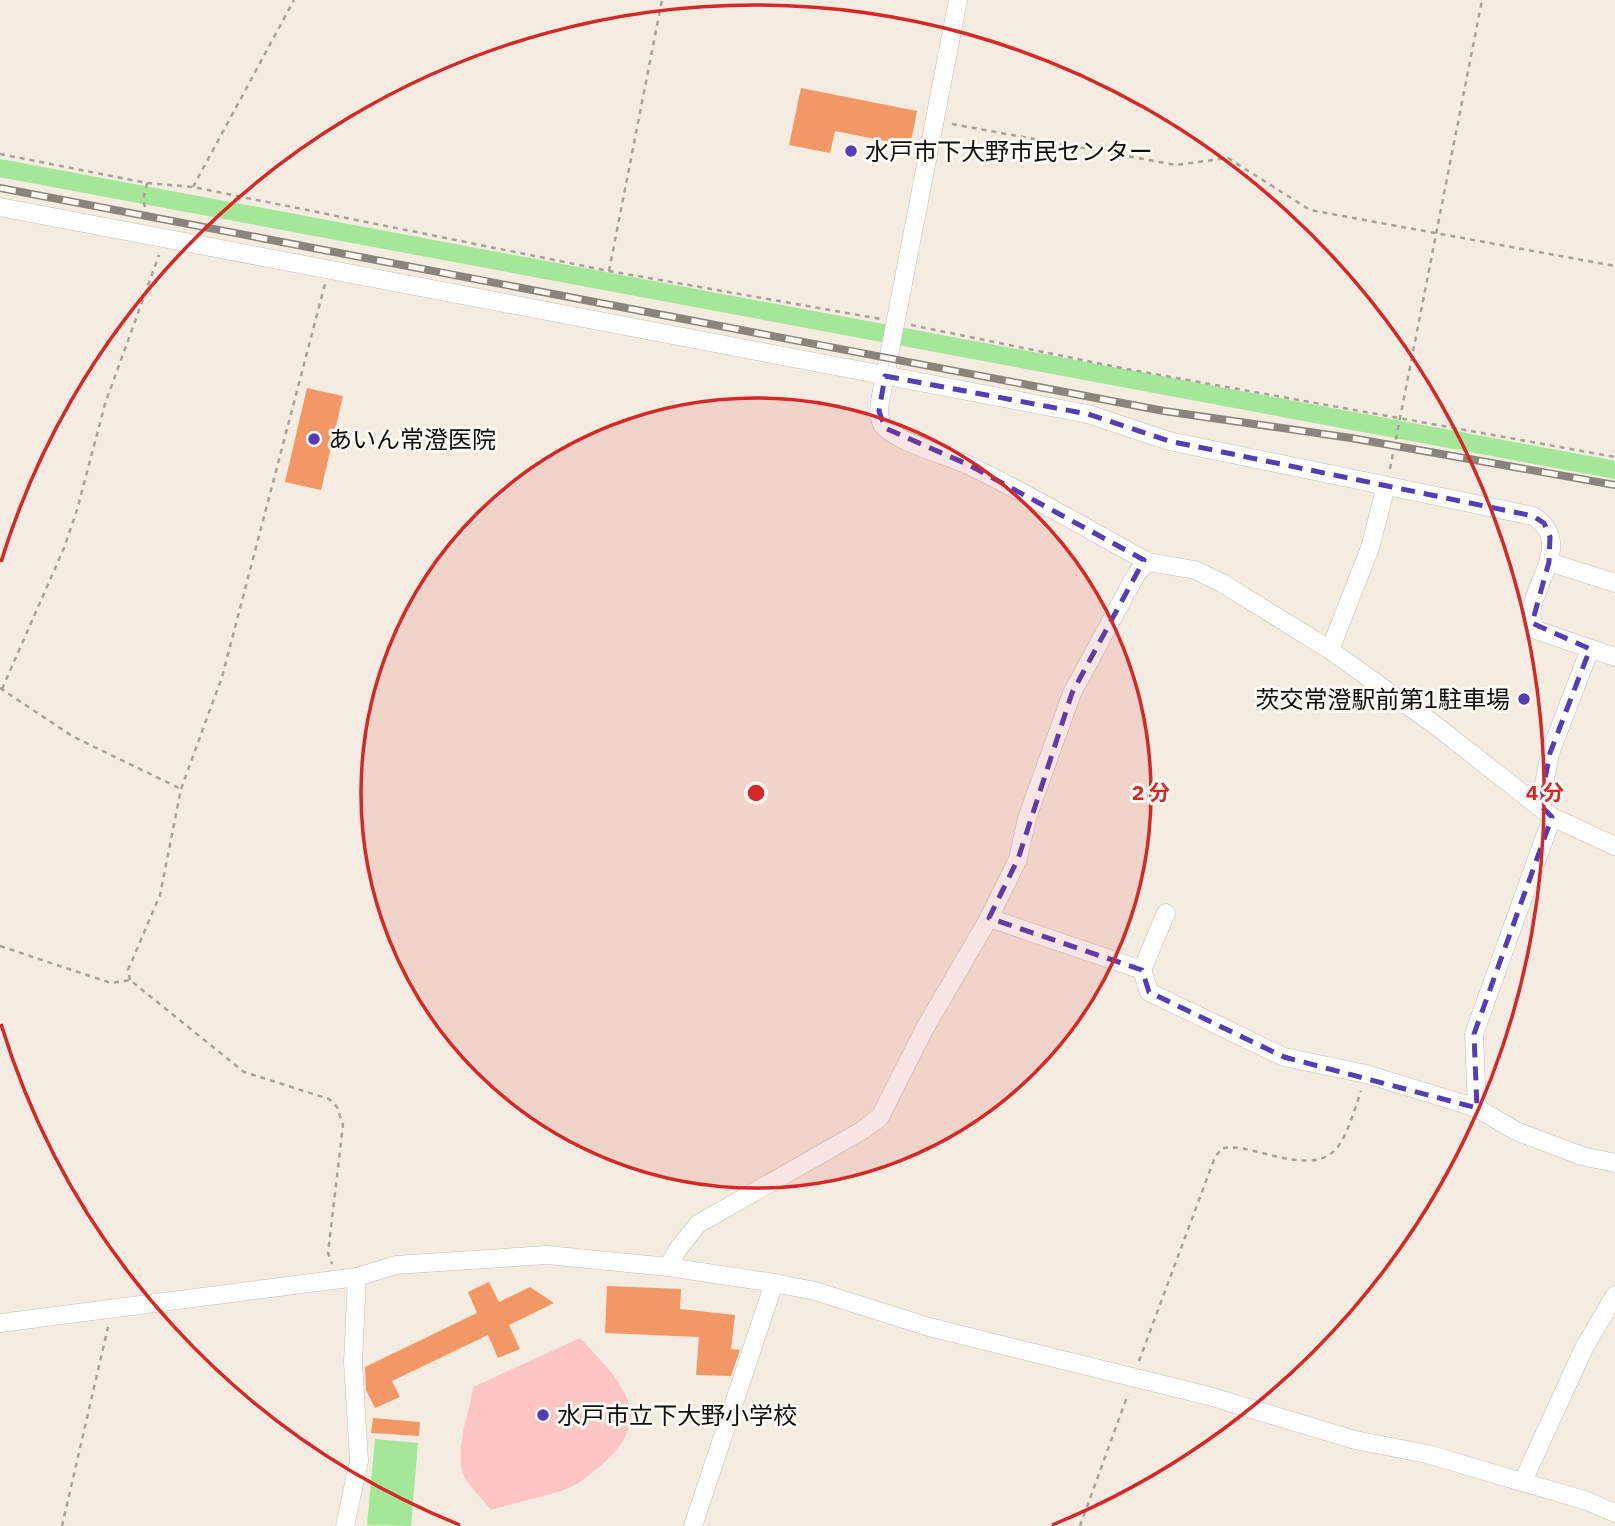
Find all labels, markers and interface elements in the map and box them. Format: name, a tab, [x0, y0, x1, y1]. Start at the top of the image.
place label: 水戸市下大野市民センター	[865, 135, 1153, 167]
marker: 水戸市下大野市民センター	[843, 143, 859, 159]
place label: あいん常澄医院	[328, 423, 496, 455]
marker: あいん常澄医院	[306, 431, 322, 447]
place label: 茨交常澄駅前第1駐車場	[1256, 683, 1510, 715]
marker: 茨交常澄駅前第1駐車場	[1516, 691, 1532, 707]
text: 2 分	[1132, 778, 1170, 806]
text: 4 分	[1526, 778, 1564, 806]
centre of rings	[744, 781, 768, 805]
place label: 水戸市立下大野小学校	[557, 1399, 797, 1431]
marker: 水戸市立下大野小学校	[535, 1407, 551, 1423]

